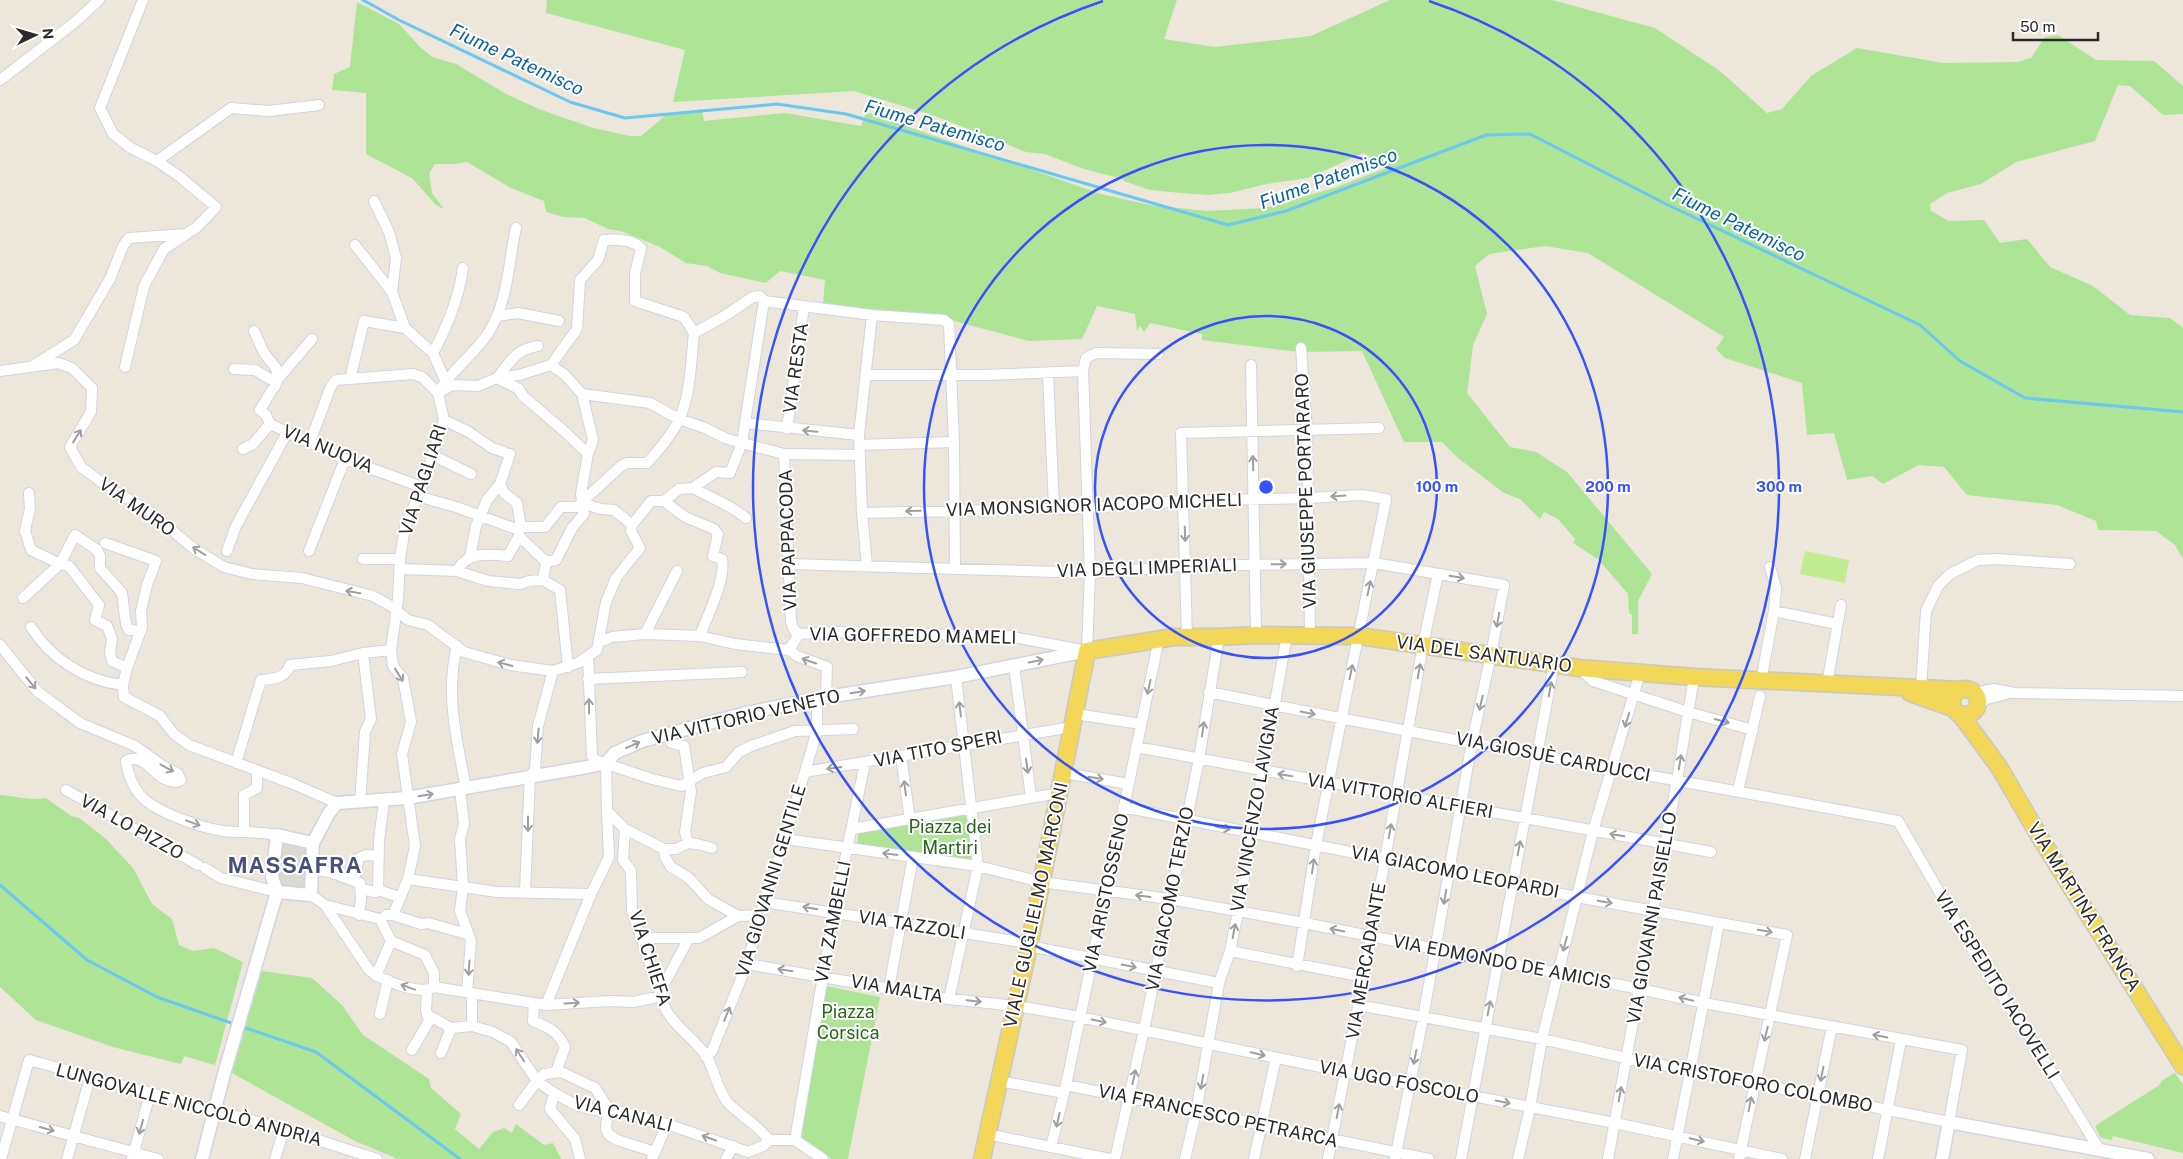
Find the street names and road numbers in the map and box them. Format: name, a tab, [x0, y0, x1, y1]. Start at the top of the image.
street label: VIA RESTA	[779, 321, 812, 415]
street label: VIA GIUSEPPE PORTARARO	[1291, 373, 1320, 609]
street label: VIA NUOVA	[280, 420, 377, 477]
street label: VIA PAGLIARI	[395, 422, 450, 538]
street label: VIA PAPPACODA	[775, 469, 800, 611]
street label: VIA MURO	[95, 473, 179, 540]
street label: VIA MONSIGNOR IACOPO MICHELI	[945, 489, 1243, 520]
street label: VIA DEGLI IMPERIALI	[1056, 554, 1237, 581]
street label: VIA GOFFREDO MAMELI	[809, 623, 1017, 648]
street label: VIA DEL SANTUARIO	[1395, 631, 1573, 676]
street label: VIA VITTORIO VENETO	[650, 685, 842, 748]
street label: VIA VINCENZO LAVIGNA	[1226, 704, 1283, 914]
street label: VIA TITO SPERI	[872, 726, 1004, 771]
street label: VIA GIOSUÈ CARDUCCI	[1454, 726, 1653, 786]
street label: VIA VITTORIO ALFIERI	[1305, 769, 1495, 822]
street label: VIALE GUGLIELMO MARCONI	[999, 780, 1072, 1030]
street label: VIA GIOVANNI GENTILE	[731, 782, 810, 980]
street label: VIA LO PIZZO	[77, 790, 188, 864]
street label: VIA GIACOMO TERZIO	[1141, 805, 1198, 993]
street label: VIA GIOVANNI PAISIELLO	[1622, 810, 1681, 1026]
street label: VIA ARISTOSSENO	[1078, 811, 1133, 974]
street label: VIA MARTINA FRANCA	[2024, 818, 2145, 995]
street label: VIA GIACOMO LEOPARDI	[1349, 841, 1561, 902]
street label: VIA ZAMBELLI	[810, 859, 855, 985]
street label: VIA MERCADANTE	[1341, 881, 1390, 1041]
street label: VIA ESPEDITO IACOVELLI	[1931, 887, 2064, 1083]
street label: VIA TAZZOLI	[857, 906, 967, 943]
street label: VIA CHIEFA	[625, 907, 676, 1008]
street label: VIA EDMONDO DE AMICIS	[1391, 930, 1613, 993]
street label: VIA MALTA	[849, 970, 945, 1007]
street label: VIA CRISTOFORO COLOMBO	[1632, 1049, 1874, 1116]
street label: VIA UGO FOSCOLO	[1317, 1056, 1481, 1107]
street label: LUNGOVALLE NICCOLÒ ANDRIA	[54, 1058, 325, 1150]
street label: VIA FRANCESCO PETRARCA	[1096, 1080, 1340, 1151]
street label: VIA CANALI	[572, 1091, 675, 1136]

